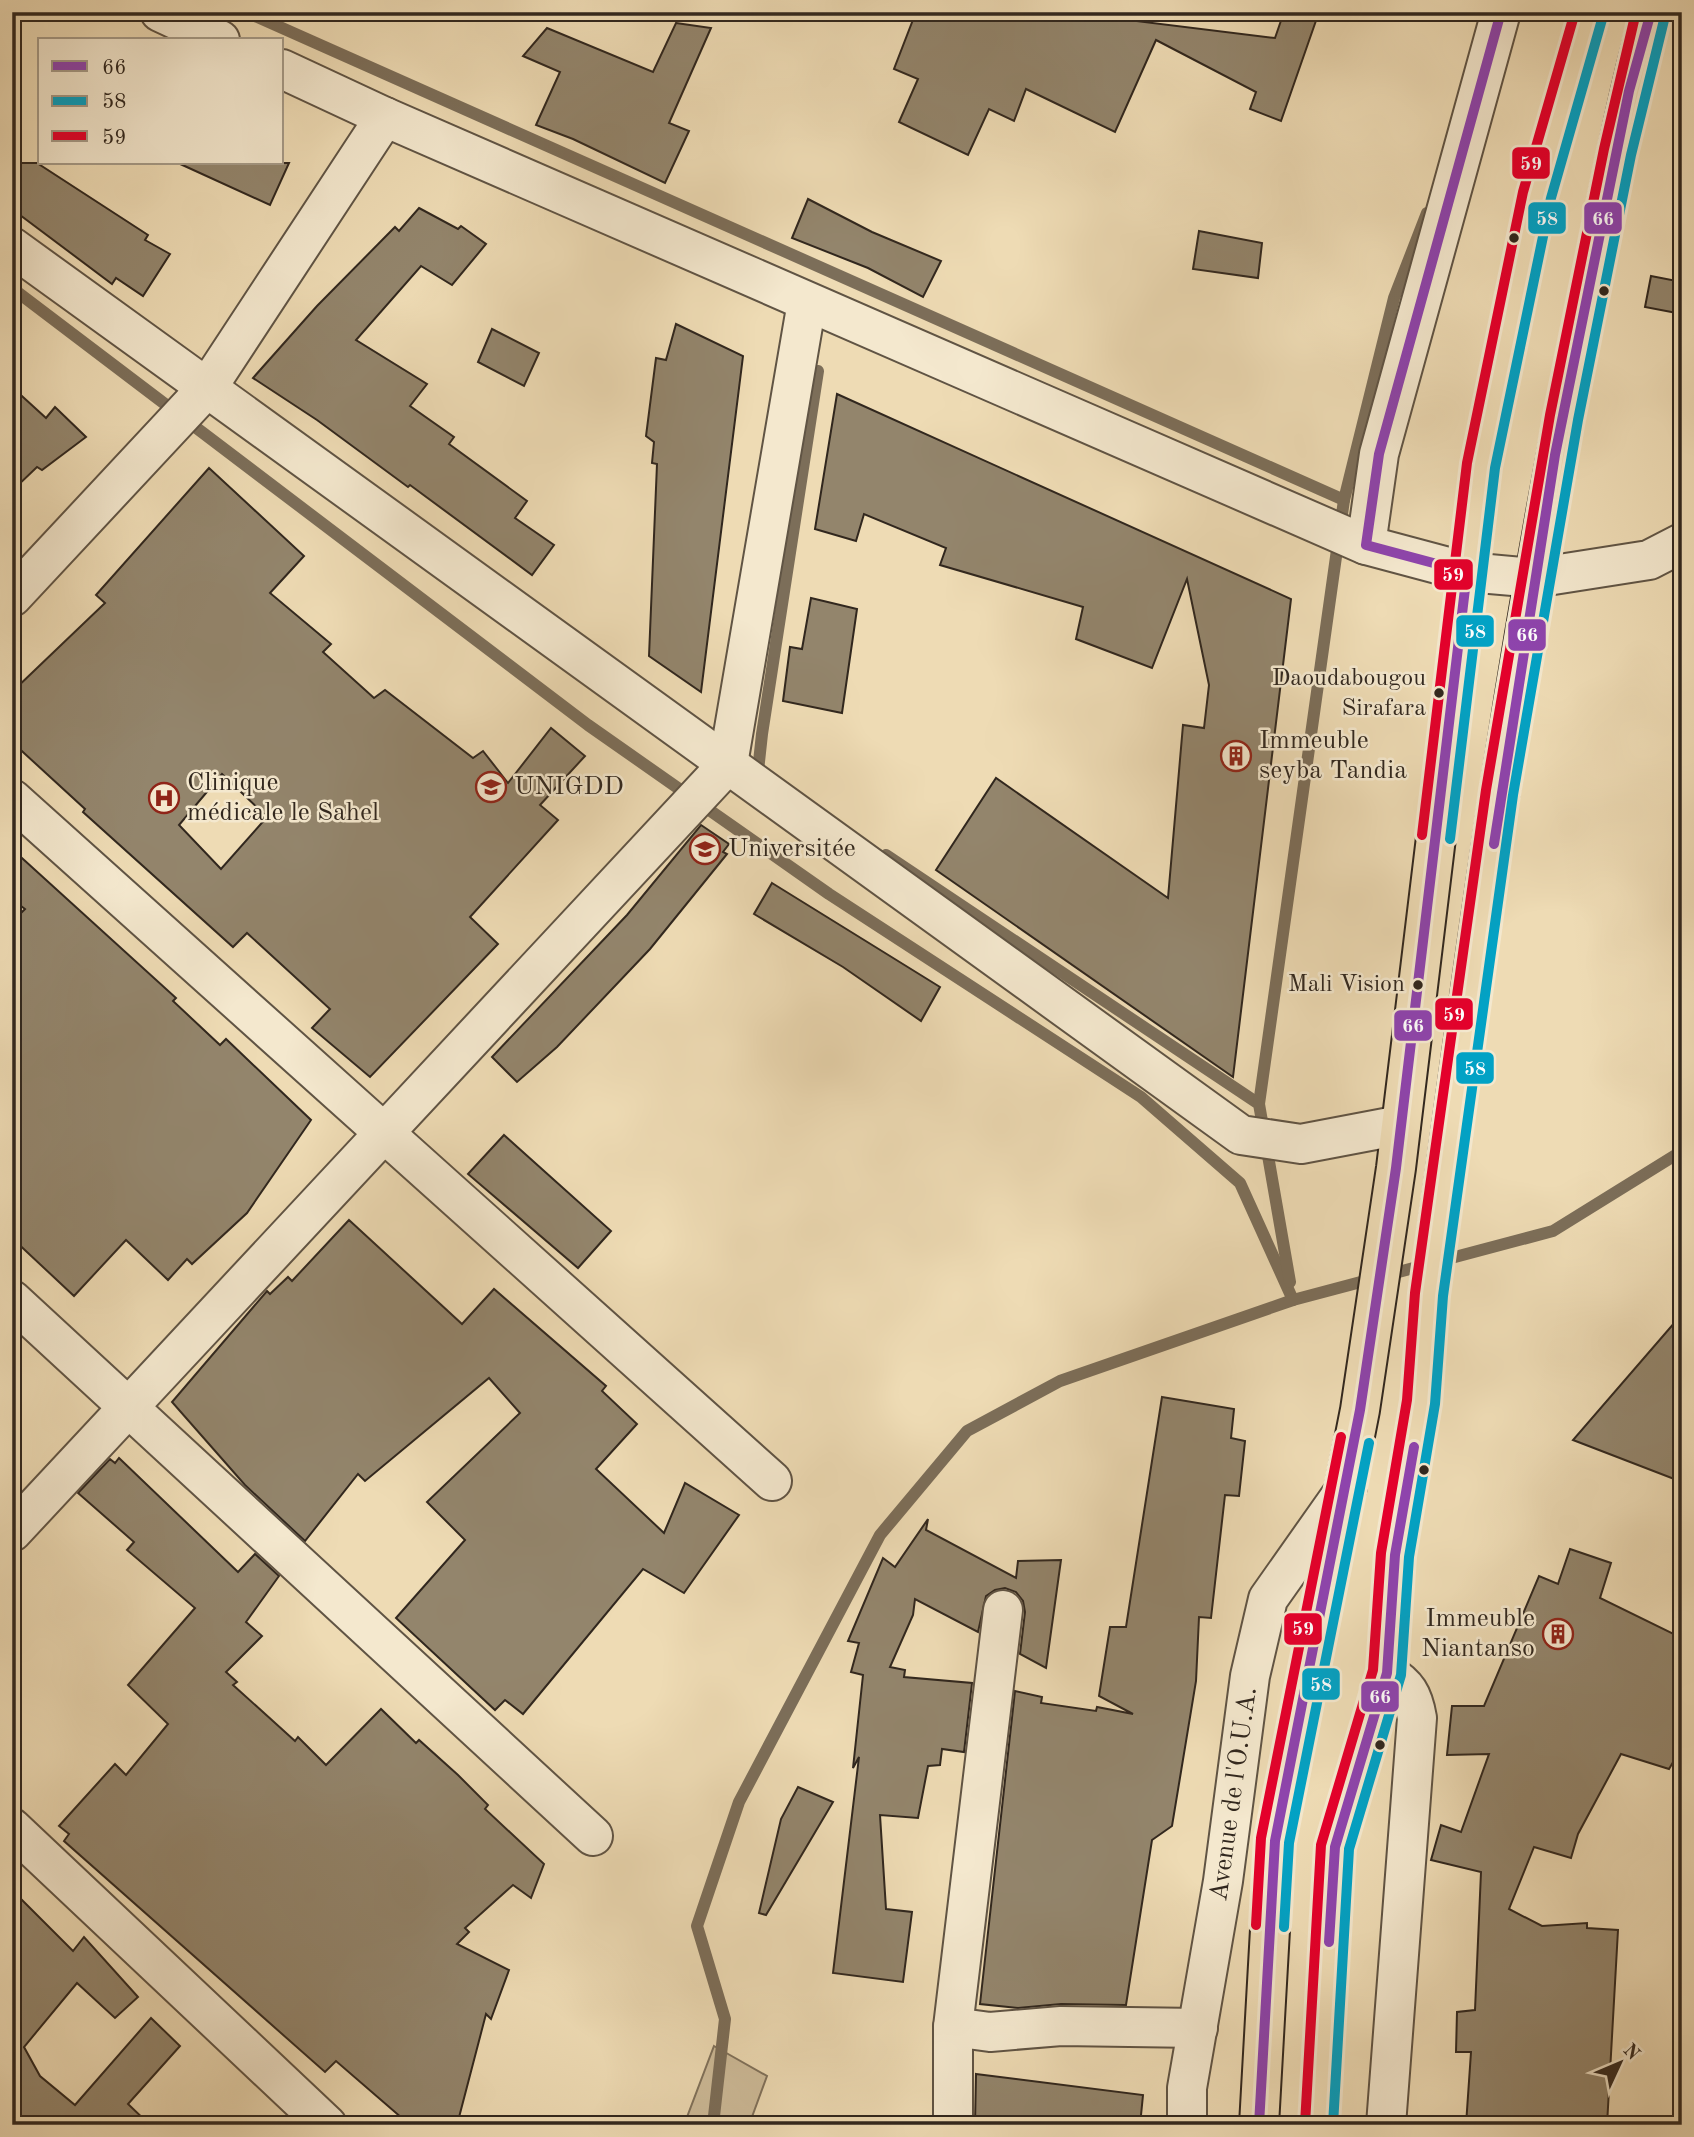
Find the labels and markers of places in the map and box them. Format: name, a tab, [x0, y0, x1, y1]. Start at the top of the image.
unlabelled marker	[1507, 231, 1521, 245]
unlabelled marker	[1597, 284, 1611, 298]
place label: Daoudabougou Sirafara	[1272, 667, 1426, 721]
marker: Daoudabougou Sirafara	[1432, 686, 1446, 700]
place label: Immeuble seyba Tandia	[1259, 728, 1407, 784]
building icon: Immeuble seyba Tandia	[1219, 739, 1253, 773]
place label: Clinique médicale le Sahel	[187, 770, 379, 826]
school or university icon: UNIGDD	[474, 770, 508, 804]
place label: UNIGDD	[514, 774, 624, 800]
hospital icon: Clinique médicale le Sahel	[147, 781, 181, 815]
school or university icon: Universitée	[688, 832, 722, 866]
place label: Universitée	[728, 836, 856, 862]
place label: Mali Vision	[1288, 973, 1405, 997]
marker: Mali Vision	[1411, 978, 1425, 992]
unlabelled marker	[1417, 1463, 1431, 1477]
place label: Immeuble Niantanso	[1421, 1606, 1535, 1662]
building icon: Immeuble Niantanso	[1541, 1617, 1575, 1651]
unlabelled marker	[1373, 1738, 1387, 1752]

